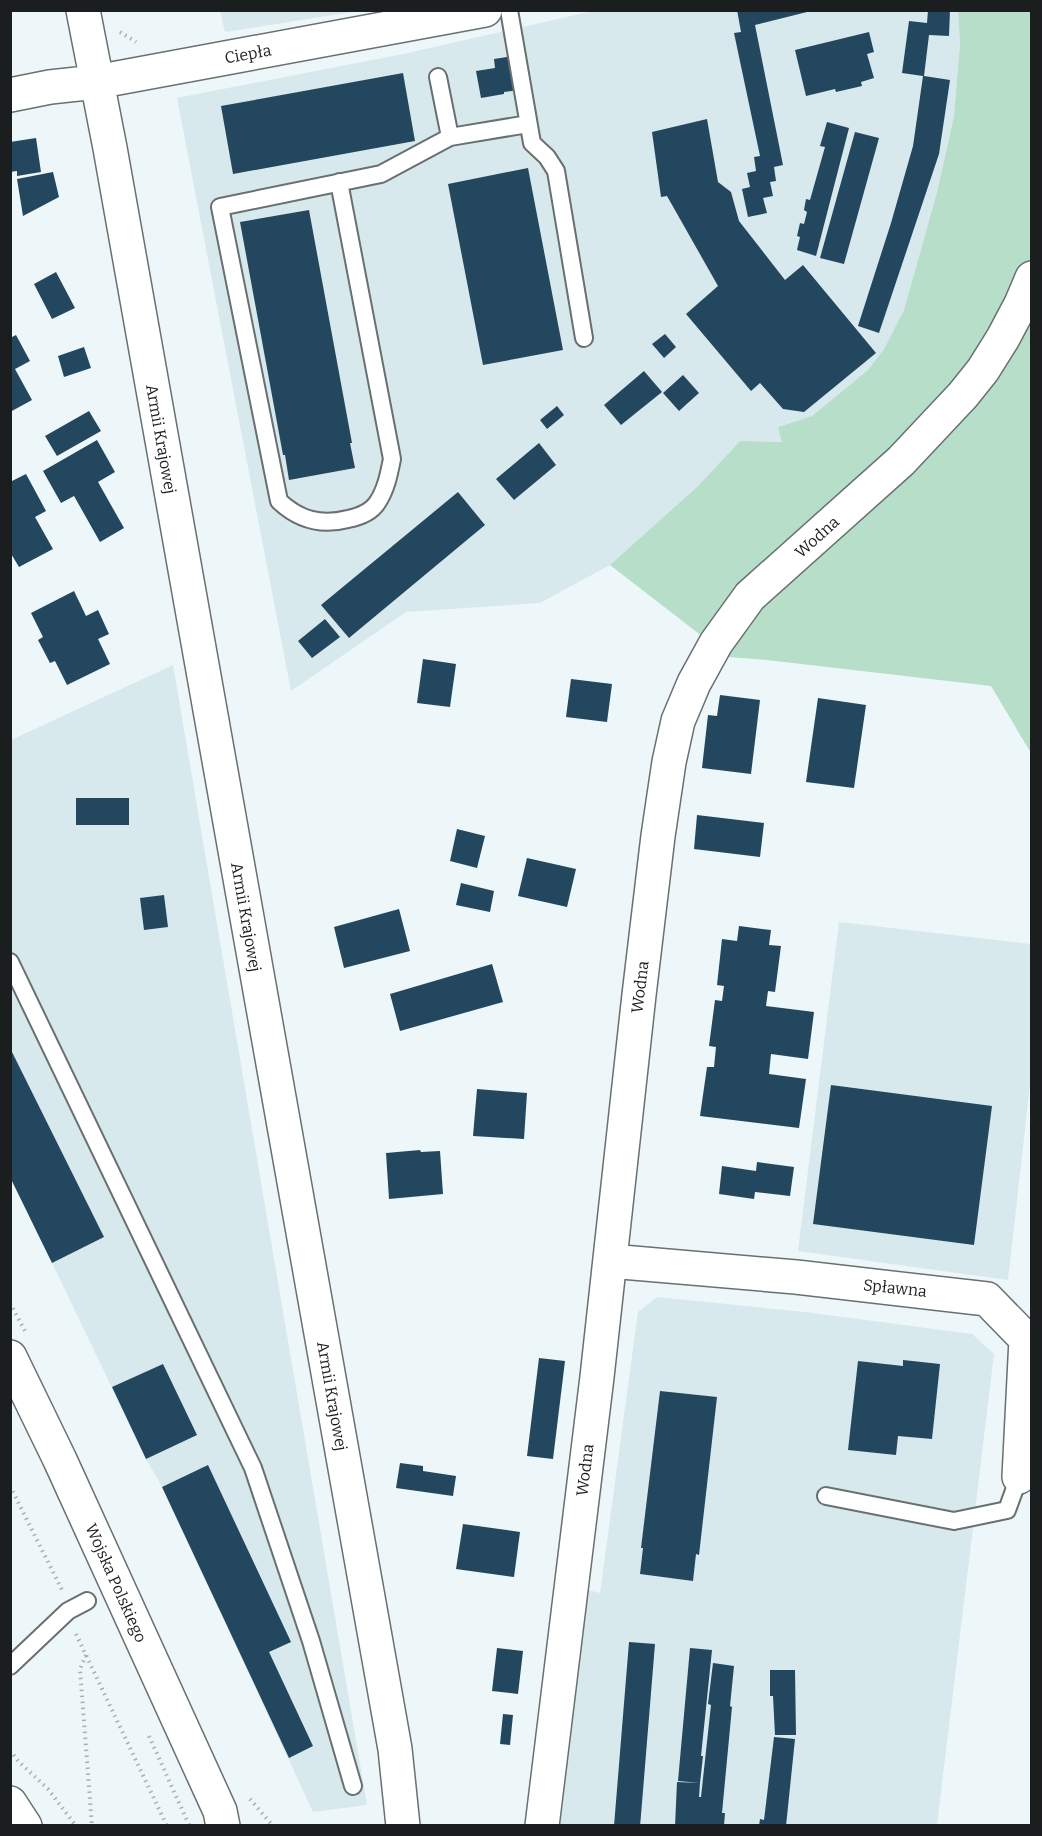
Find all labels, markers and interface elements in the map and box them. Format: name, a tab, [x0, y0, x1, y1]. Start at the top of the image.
street label: Ciepła	[223, 41, 273, 67]
street label: Armii Krajowej	[142, 383, 180, 495]
street label: Wodna	[791, 512, 843, 562]
street label: Armii Krajowej	[227, 861, 265, 973]
street label: Wodna	[627, 959, 653, 1014]
street label: Spławna	[862, 1275, 928, 1301]
street label: Armii Krajowej	[313, 1340, 351, 1452]
street label: Wodna	[572, 1442, 598, 1497]
street label: Wojska Polskiego	[81, 1521, 151, 1645]

